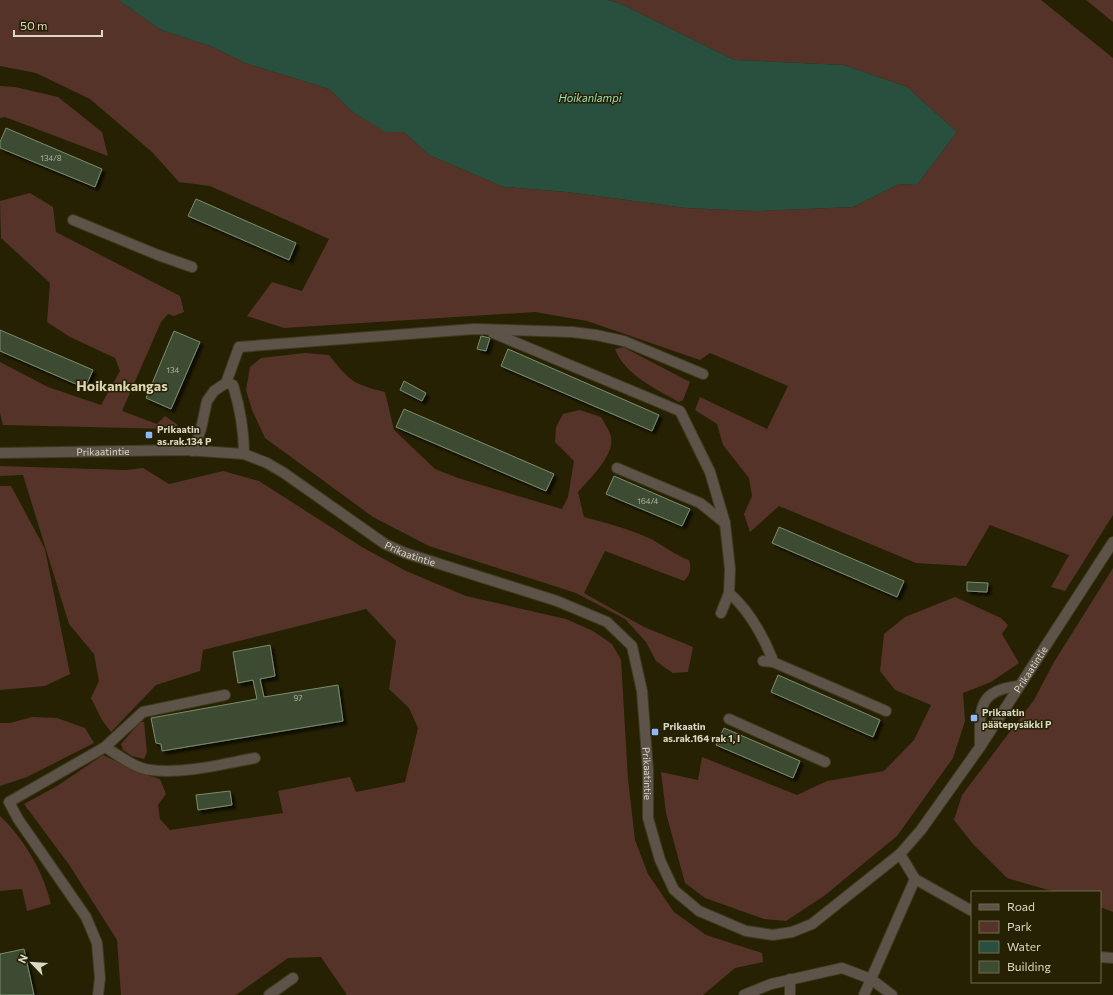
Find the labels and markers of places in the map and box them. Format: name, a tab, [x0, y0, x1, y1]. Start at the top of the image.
place label: Prikaatin as.rak.134 P	[157, 423, 212, 447]
marker: Prikaatin as.rak.134 P	[144, 430, 154, 440]
place label: Prikaatin päätepysäkki P	[982, 706, 1052, 730]
marker: Prikaatin päätepysäkki P	[969, 713, 979, 723]
place label: Prikaatin as.rak.164 rak 1, I	[663, 720, 740, 744]
marker: Prikaatin as.rak.164 rak 1, I	[650, 727, 660, 737]

